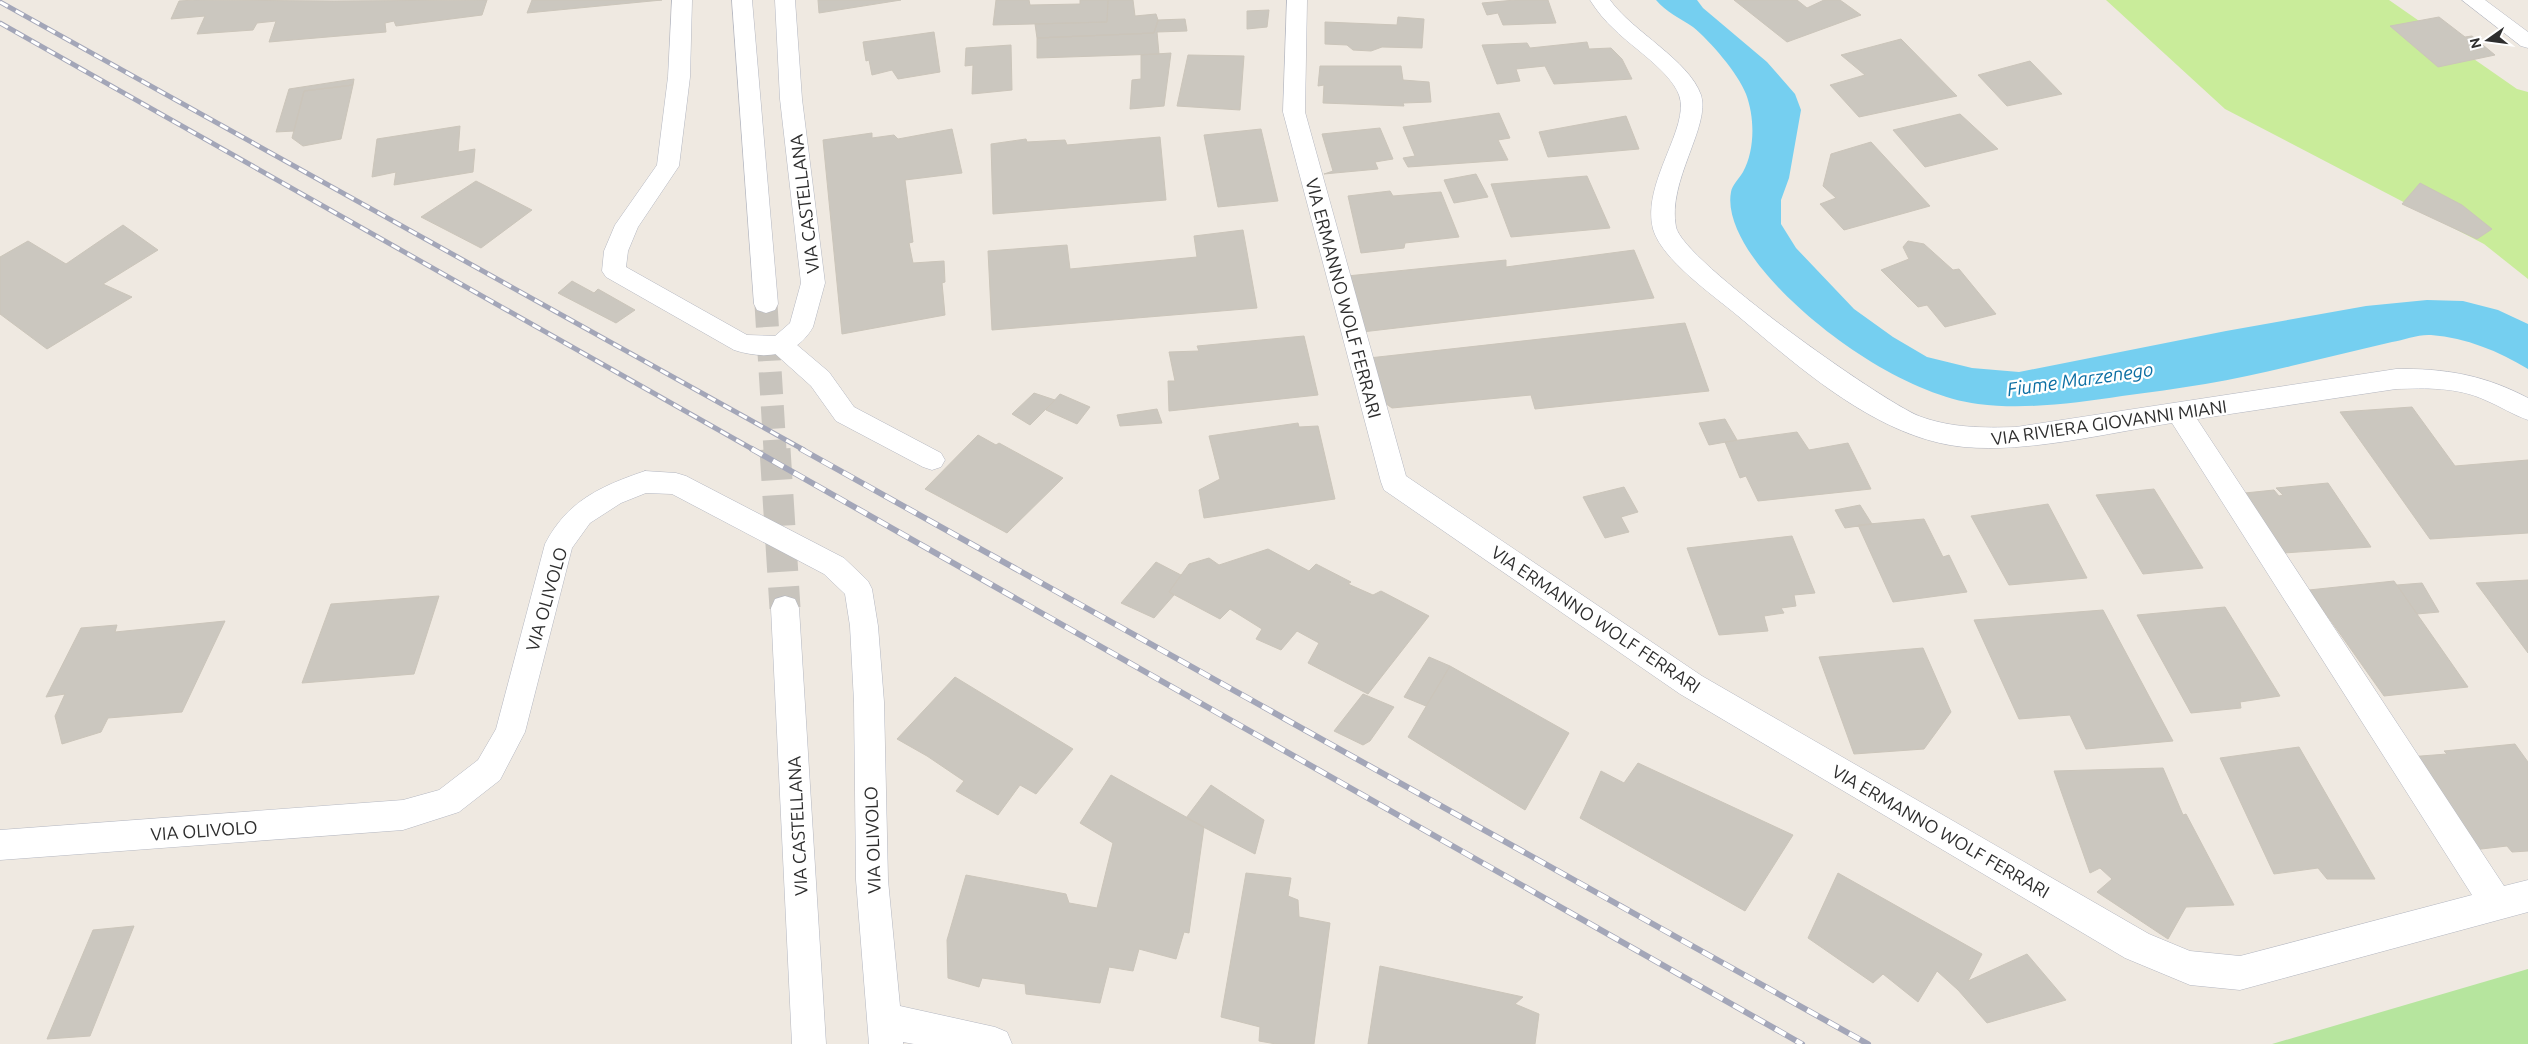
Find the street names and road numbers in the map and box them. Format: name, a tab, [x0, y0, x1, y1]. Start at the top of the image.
street label: VIA CASTELLANA	[786, 133, 822, 275]
street label: VIA ERMANNO WOLF FERRARI	[1302, 176, 1386, 420]
street label: VIA RIVIERA GIOVANNI MIANI	[1990, 396, 2228, 448]
street label: VIA ERMANNO WOLF FERRARI	[1488, 541, 1704, 697]
street label: VIA OLIVOLO	[522, 545, 570, 653]
street label: VIA CASTELLANA	[783, 755, 811, 896]
street label: VIA ERMANNO WOLF FERRARI	[1829, 760, 2053, 902]
street label: VIA OLIVOLO	[860, 786, 884, 894]
street label: VIA OLIVOLO	[150, 816, 258, 844]

